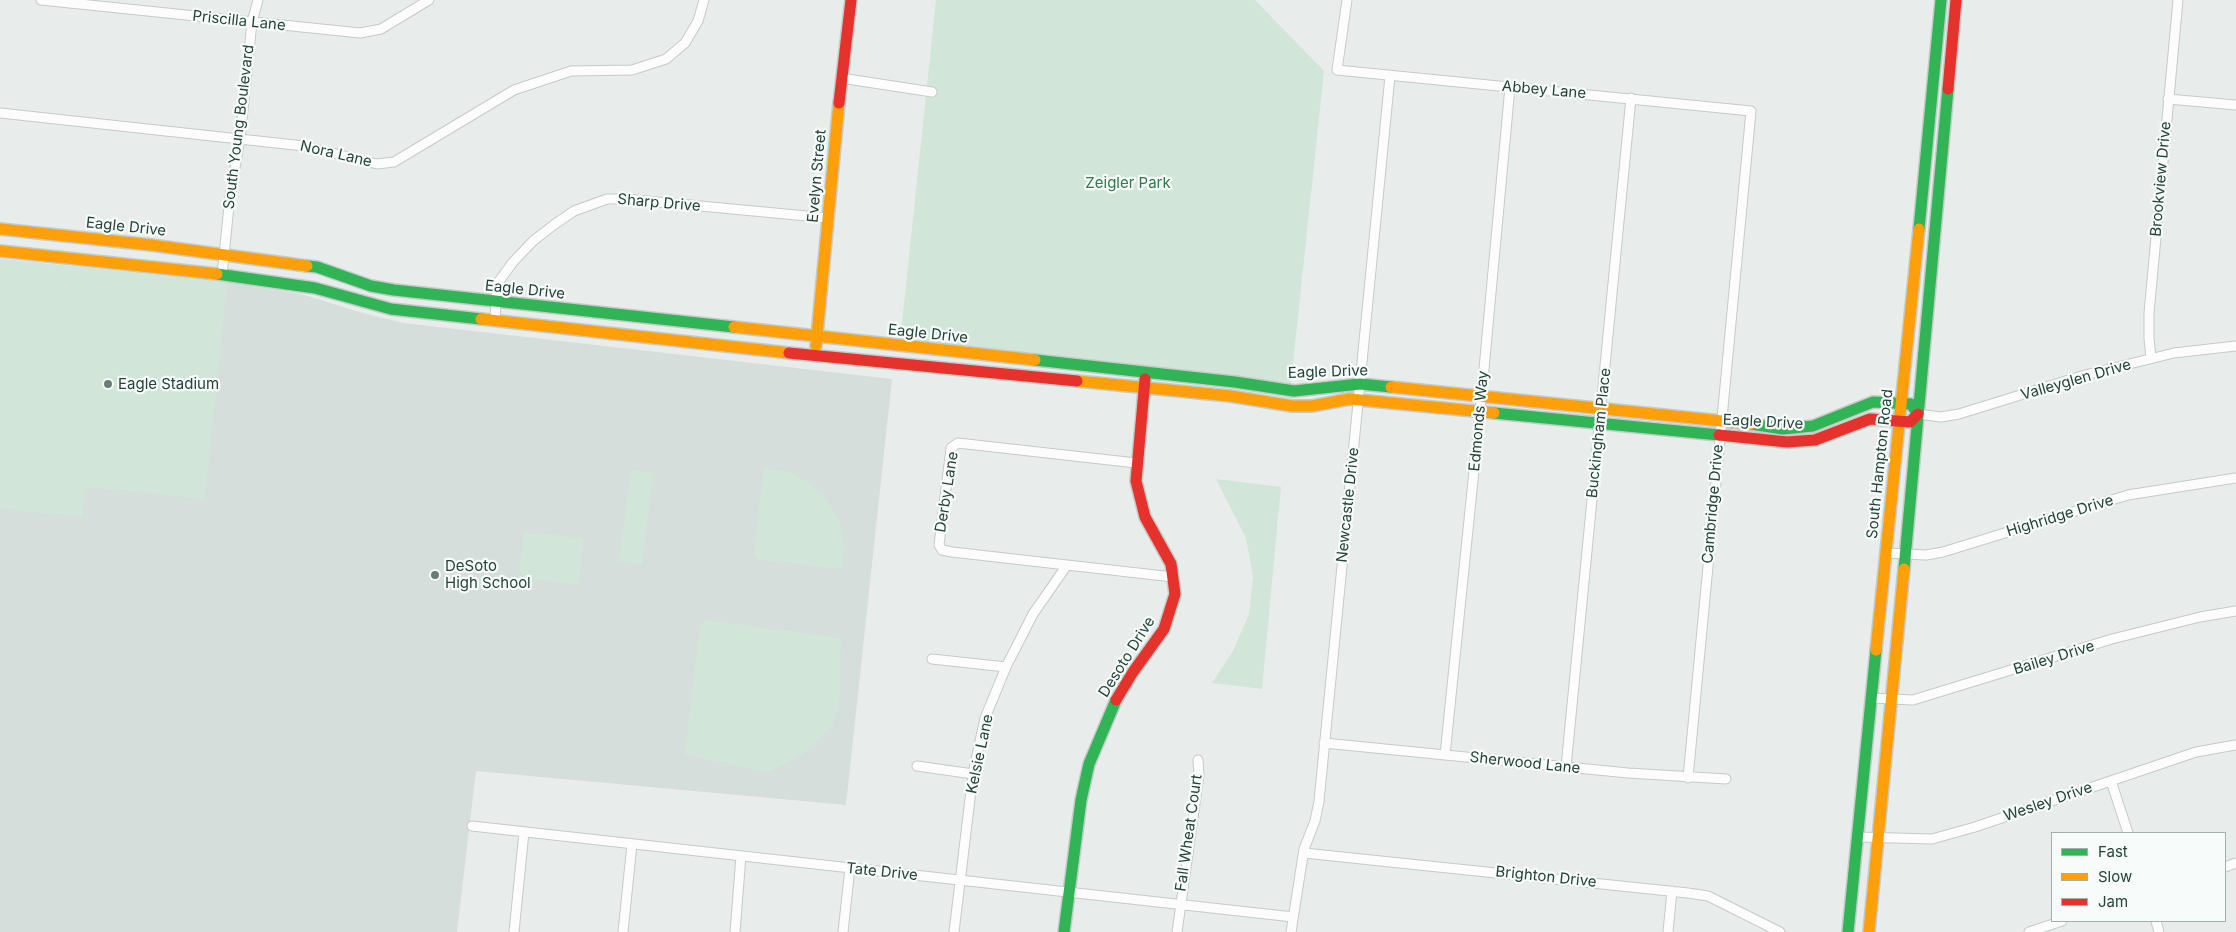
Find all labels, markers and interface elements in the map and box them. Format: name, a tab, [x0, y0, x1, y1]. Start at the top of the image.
street label: Priscilla Lane	[191, 7, 287, 35]
street label: South Young Boulevard	[220, 44, 258, 210]
street label: Abbey Lane	[1501, 77, 1587, 103]
street label: Brookview Drive	[2147, 121, 2175, 237]
street label: Evelyn Street	[804, 129, 830, 223]
street label: Nora Lane	[298, 137, 374, 171]
park label: Zeigler Park	[1085, 174, 1171, 192]
street label: Sharp Drive	[617, 190, 701, 216]
street label: Eagle Drive	[85, 214, 167, 240]
street label: Eagle Drive	[484, 277, 566, 303]
street label: Eagle Drive	[887, 321, 969, 347]
street label: Valleyglen Drive	[2019, 356, 2133, 404]
street label: Eagle Drive	[1287, 362, 1369, 382]
street label: Buckingham Place	[1583, 367, 1615, 499]
street label: Edmonds Way	[1466, 370, 1492, 472]
place label: Eagle Stadium	[118, 375, 219, 393]
marker: Eagle Stadium	[102, 378, 114, 390]
street label: South Hampton Road	[1863, 388, 1897, 540]
street label: Eagle Drive	[1722, 411, 1804, 433]
street label: Cambridge Drive	[1699, 444, 1727, 564]
street label: Newcastle Drive	[1333, 447, 1363, 563]
street label: Derby Lane	[932, 450, 962, 534]
street label: Highridge Drive	[2004, 491, 2116, 541]
place label: DeSoto High School	[445, 557, 531, 592]
marker: DeSoto High School	[429, 569, 441, 581]
street label: Desoto Drive	[1095, 613, 1159, 701]
street label: Bailey Drive	[2011, 637, 2097, 679]
street label: Kelsie Lane	[963, 713, 997, 795]
street label: Sherwood Lane	[1469, 748, 1581, 778]
street label: Fall Wheat Court	[1172, 773, 1206, 893]
street label: Wesley Drive	[2001, 778, 2095, 826]
legend	[2051, 832, 2226, 922]
text: Fast	[2098, 842, 2128, 861]
street label: Tate Drive	[845, 859, 919, 885]
street label: Brighton Drive	[1495, 863, 1597, 891]
text: Slow	[2098, 867, 2132, 886]
text: Jam	[2098, 892, 2128, 911]

